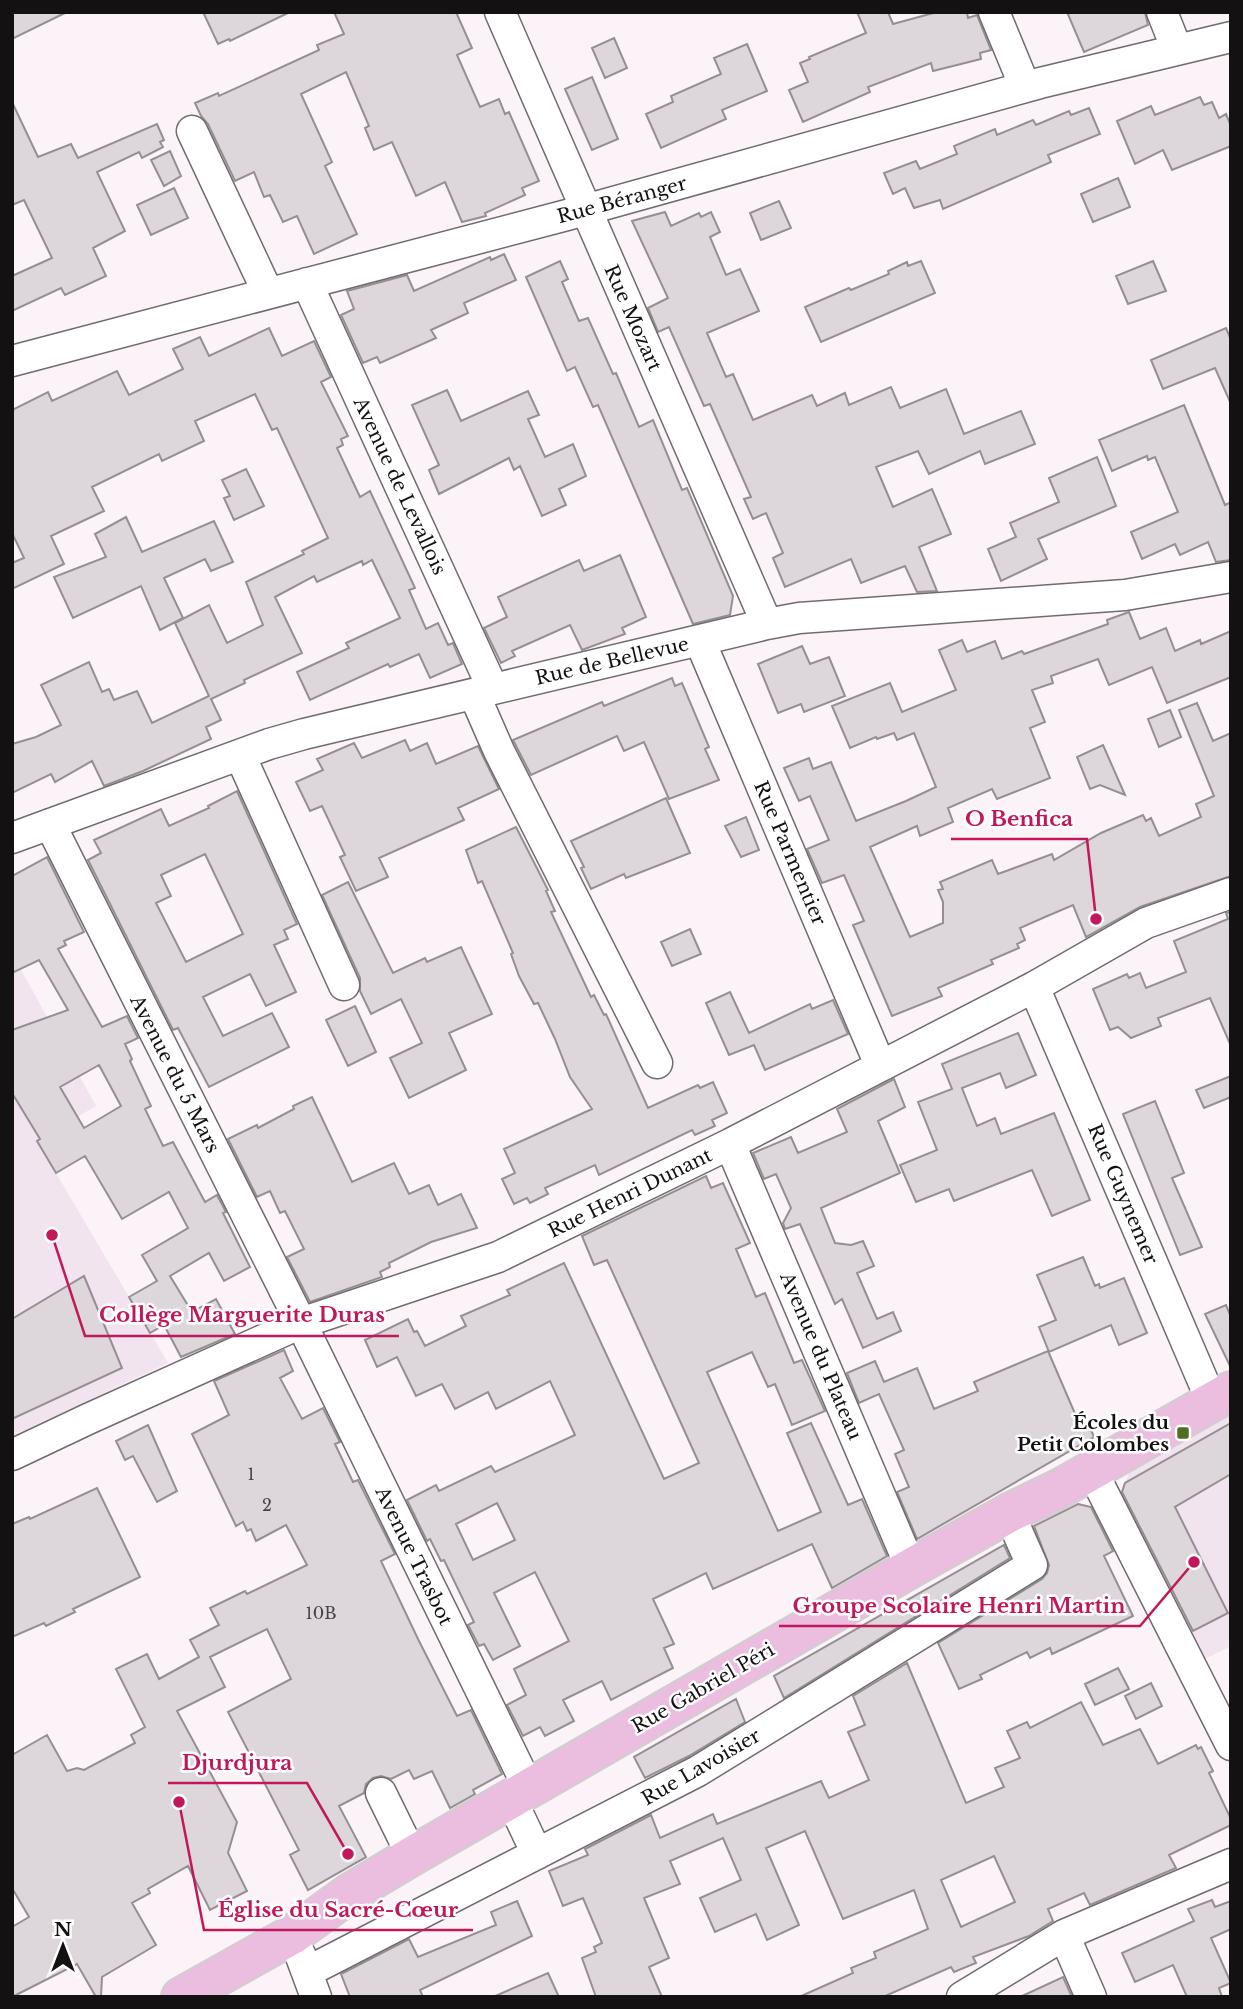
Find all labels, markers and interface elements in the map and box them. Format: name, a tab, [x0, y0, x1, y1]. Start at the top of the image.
street label: Rue Béranger	[555, 172, 689, 228]
street label: Rue Mozart	[599, 261, 667, 375]
street label: Avenue de Levallois	[348, 393, 451, 578]
street label: Rue de Bellevue	[533, 632, 691, 690]
street label: Rue Parmentier	[749, 777, 831, 929]
callout: O Benfica	[951, 797, 1087, 839]
text: O Benfica	[965, 806, 1073, 832]
street label: Avenue du 5 Mars	[125, 990, 225, 1157]
street label: Rue Guynemer	[1083, 1121, 1163, 1267]
street label: Rue Henri Dunant	[544, 1143, 716, 1243]
street label: Avenue du Plateau	[775, 1268, 867, 1444]
callout: Collège Marguerite Duras	[85, 1294, 399, 1336]
text: Collège Marguerite Duras	[99, 1302, 385, 1328]
place label: Écoles du Petit Colombes	[1017, 1411, 1170, 1456]
marker: Écoles du Petit Colombes	[1175, 1425, 1191, 1441]
house number: 1	[247, 1464, 255, 1484]
street label: Avenue Trasbot	[370, 1482, 458, 1630]
house number: 2	[262, 1495, 272, 1515]
callout: Groupe Scolaire Henri Martin	[779, 1584, 1140, 1626]
text: Groupe Scolaire Henri Martin	[793, 1593, 1125, 1619]
house number: 10B	[306, 1603, 336, 1623]
street label: Rue Gabriel Péri	[628, 1638, 779, 1738]
street label: Rue Lavoisier	[638, 1724, 764, 1810]
callout: Djurdjura	[168, 1741, 307, 1783]
text: Djurdjura	[182, 1750, 292, 1776]
callout: Église du Sacré-Cœur	[204, 1888, 473, 1930]
text: Église du Sacré-Cœur	[218, 1897, 459, 1923]
north arrow	[28, 1911, 98, 1981]
text: N	[54, 1918, 72, 1941]

